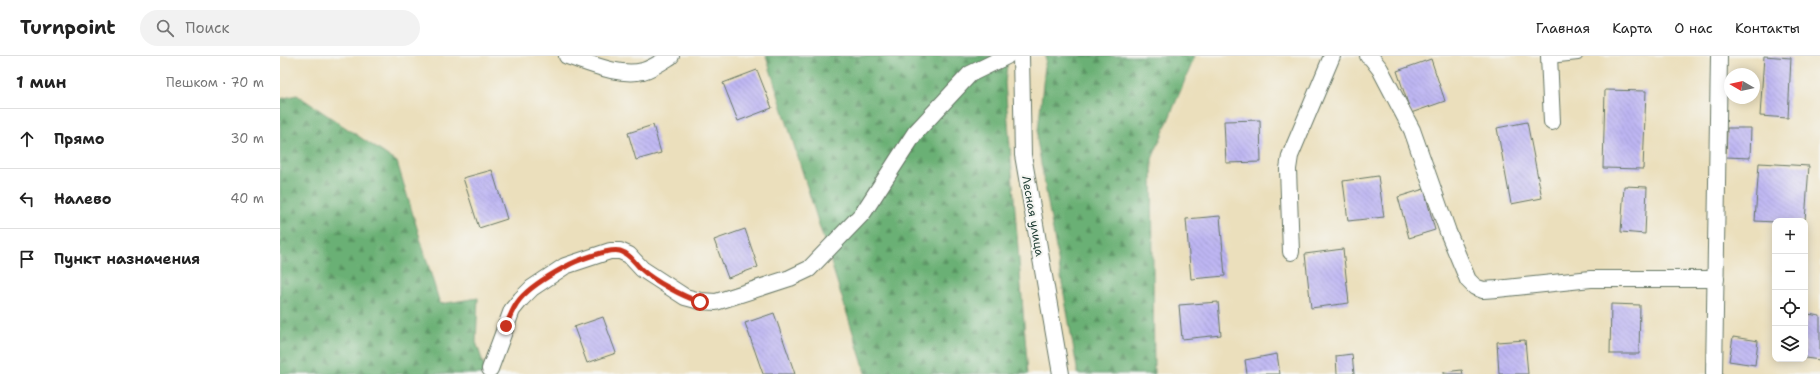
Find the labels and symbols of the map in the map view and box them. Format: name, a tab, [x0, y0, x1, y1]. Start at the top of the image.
north arrow	[1724, 68, 1760, 104]
street label: Лесная улица	[1018, 174, 1048, 258]
route start	[691, 293, 709, 311]
route end	[497, 317, 515, 335]

